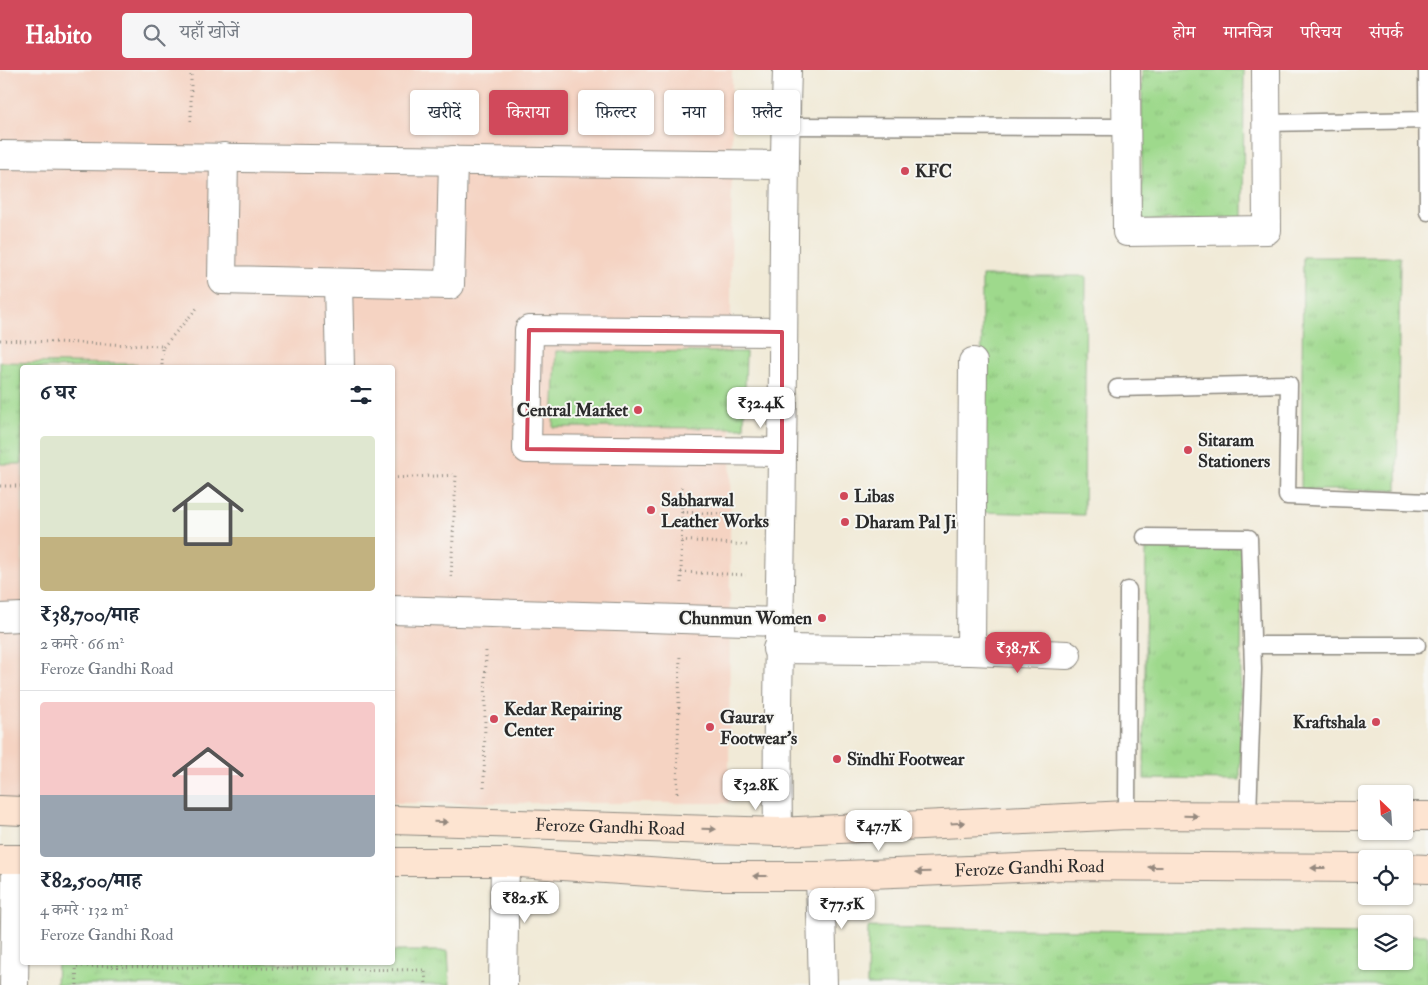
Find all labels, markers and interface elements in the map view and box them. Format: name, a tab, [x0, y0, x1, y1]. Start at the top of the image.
search box	[122, 13, 472, 58]
text: Habito	[25, 20, 92, 51]
text: यहाँ खोजें	[180, 20, 239, 44]
icon: search	[140, 21, 168, 49]
text: होम	[1173, 21, 1196, 44]
text: मानचित्र	[1224, 21, 1272, 44]
text: परिचय	[1300, 21, 1341, 44]
text: संपर्क	[1369, 21, 1403, 44]
chip: खरीदें	[410, 90, 479, 135]
chip: किराया	[489, 90, 568, 135]
chip: फ़िल्टर	[578, 90, 654, 135]
chip: नया	[664, 90, 724, 135]
chip: फ़्लैट	[734, 90, 800, 135]
place label: KFC	[915, 160, 952, 183]
marker: KFC	[899, 165, 911, 177]
text: 6 घर	[40, 379, 76, 406]
icon: filters	[347, 381, 375, 409]
pin: ₹32.4K	[720, 386, 802, 429]
text: ₹32.4K	[738, 393, 784, 413]
place label: Central Market	[517, 399, 628, 422]
marker: Central Market	[632, 404, 644, 416]
place label: Sitaram Stationers	[1198, 429, 1270, 473]
marker: Sitaram Stationers	[1182, 444, 1194, 456]
icon: home	[163, 469, 253, 559]
place label: Libas	[854, 485, 894, 508]
place label: Sabharwal Leather Works	[661, 489, 769, 533]
marker: Libas	[838, 490, 850, 502]
marker: Sabharwal Leather Works	[645, 504, 657, 516]
place label: Dharam Pal Ji	[855, 511, 956, 534]
marker: Dharam Pal Ji	[839, 516, 851, 528]
text: ₹38,700/माह	[40, 601, 139, 628]
place label: Chunmun Women	[679, 607, 813, 630]
marker: Chunmun Women	[816, 612, 828, 624]
pin: ₹38.7K	[977, 632, 1059, 674]
text: 2 कमरे · 66 m²	[40, 634, 124, 654]
text: ₹38.7K	[996, 638, 1040, 658]
text: Feroze Gandhi Road	[40, 659, 173, 679]
place label: Kedar Repairing Center	[504, 698, 623, 742]
place label: Gaurav Footwear's	[720, 706, 797, 750]
place label: Kraftshala	[1293, 711, 1367, 734]
marker: Kedar Repairing Center	[488, 713, 500, 725]
marker: Kraftshala	[1370, 716, 1382, 728]
marker: Gaurav Footwear's	[704, 721, 716, 733]
icon: home	[163, 734, 253, 824]
place label: Sïndhï Footwear	[847, 748, 965, 771]
marker: Sïndhï Footwear	[831, 753, 843, 765]
pin: ₹32.8K	[715, 768, 797, 811]
text: ₹32.8K	[733, 775, 779, 795]
north arrow	[1358, 785, 1412, 840]
map controls	[1358, 785, 1413, 970]
pin: ₹47.7K	[838, 810, 920, 852]
one-way arrow	[1183, 812, 1199, 820]
street label: Feroze Gandhi Road	[535, 813, 685, 841]
text: ₹47.7K	[856, 816, 902, 836]
one-way arrow	[433, 818, 449, 826]
one-way arrow	[951, 819, 967, 827]
one-way arrow	[701, 826, 717, 834]
button: locate	[1358, 850, 1413, 905]
street label: Feroze Gandhi Road	[954, 855, 1105, 882]
one-way arrow	[1147, 863, 1163, 871]
one-way arrow	[1309, 864, 1325, 872]
text: ₹82,500/माह	[40, 867, 141, 894]
one-way arrow	[914, 868, 930, 876]
one-way arrow	[752, 872, 768, 880]
pin: ₹82.5K	[484, 882, 566, 924]
text: ₹82.5K	[502, 888, 548, 908]
pin: ₹77.5K	[801, 888, 883, 930]
text: ₹77.5K	[820, 894, 864, 914]
text: 4 कमरे · 132 m²	[40, 900, 128, 920]
button: layers	[1358, 915, 1413, 970]
text: Feroze Gandhi Road	[40, 925, 173, 945]

